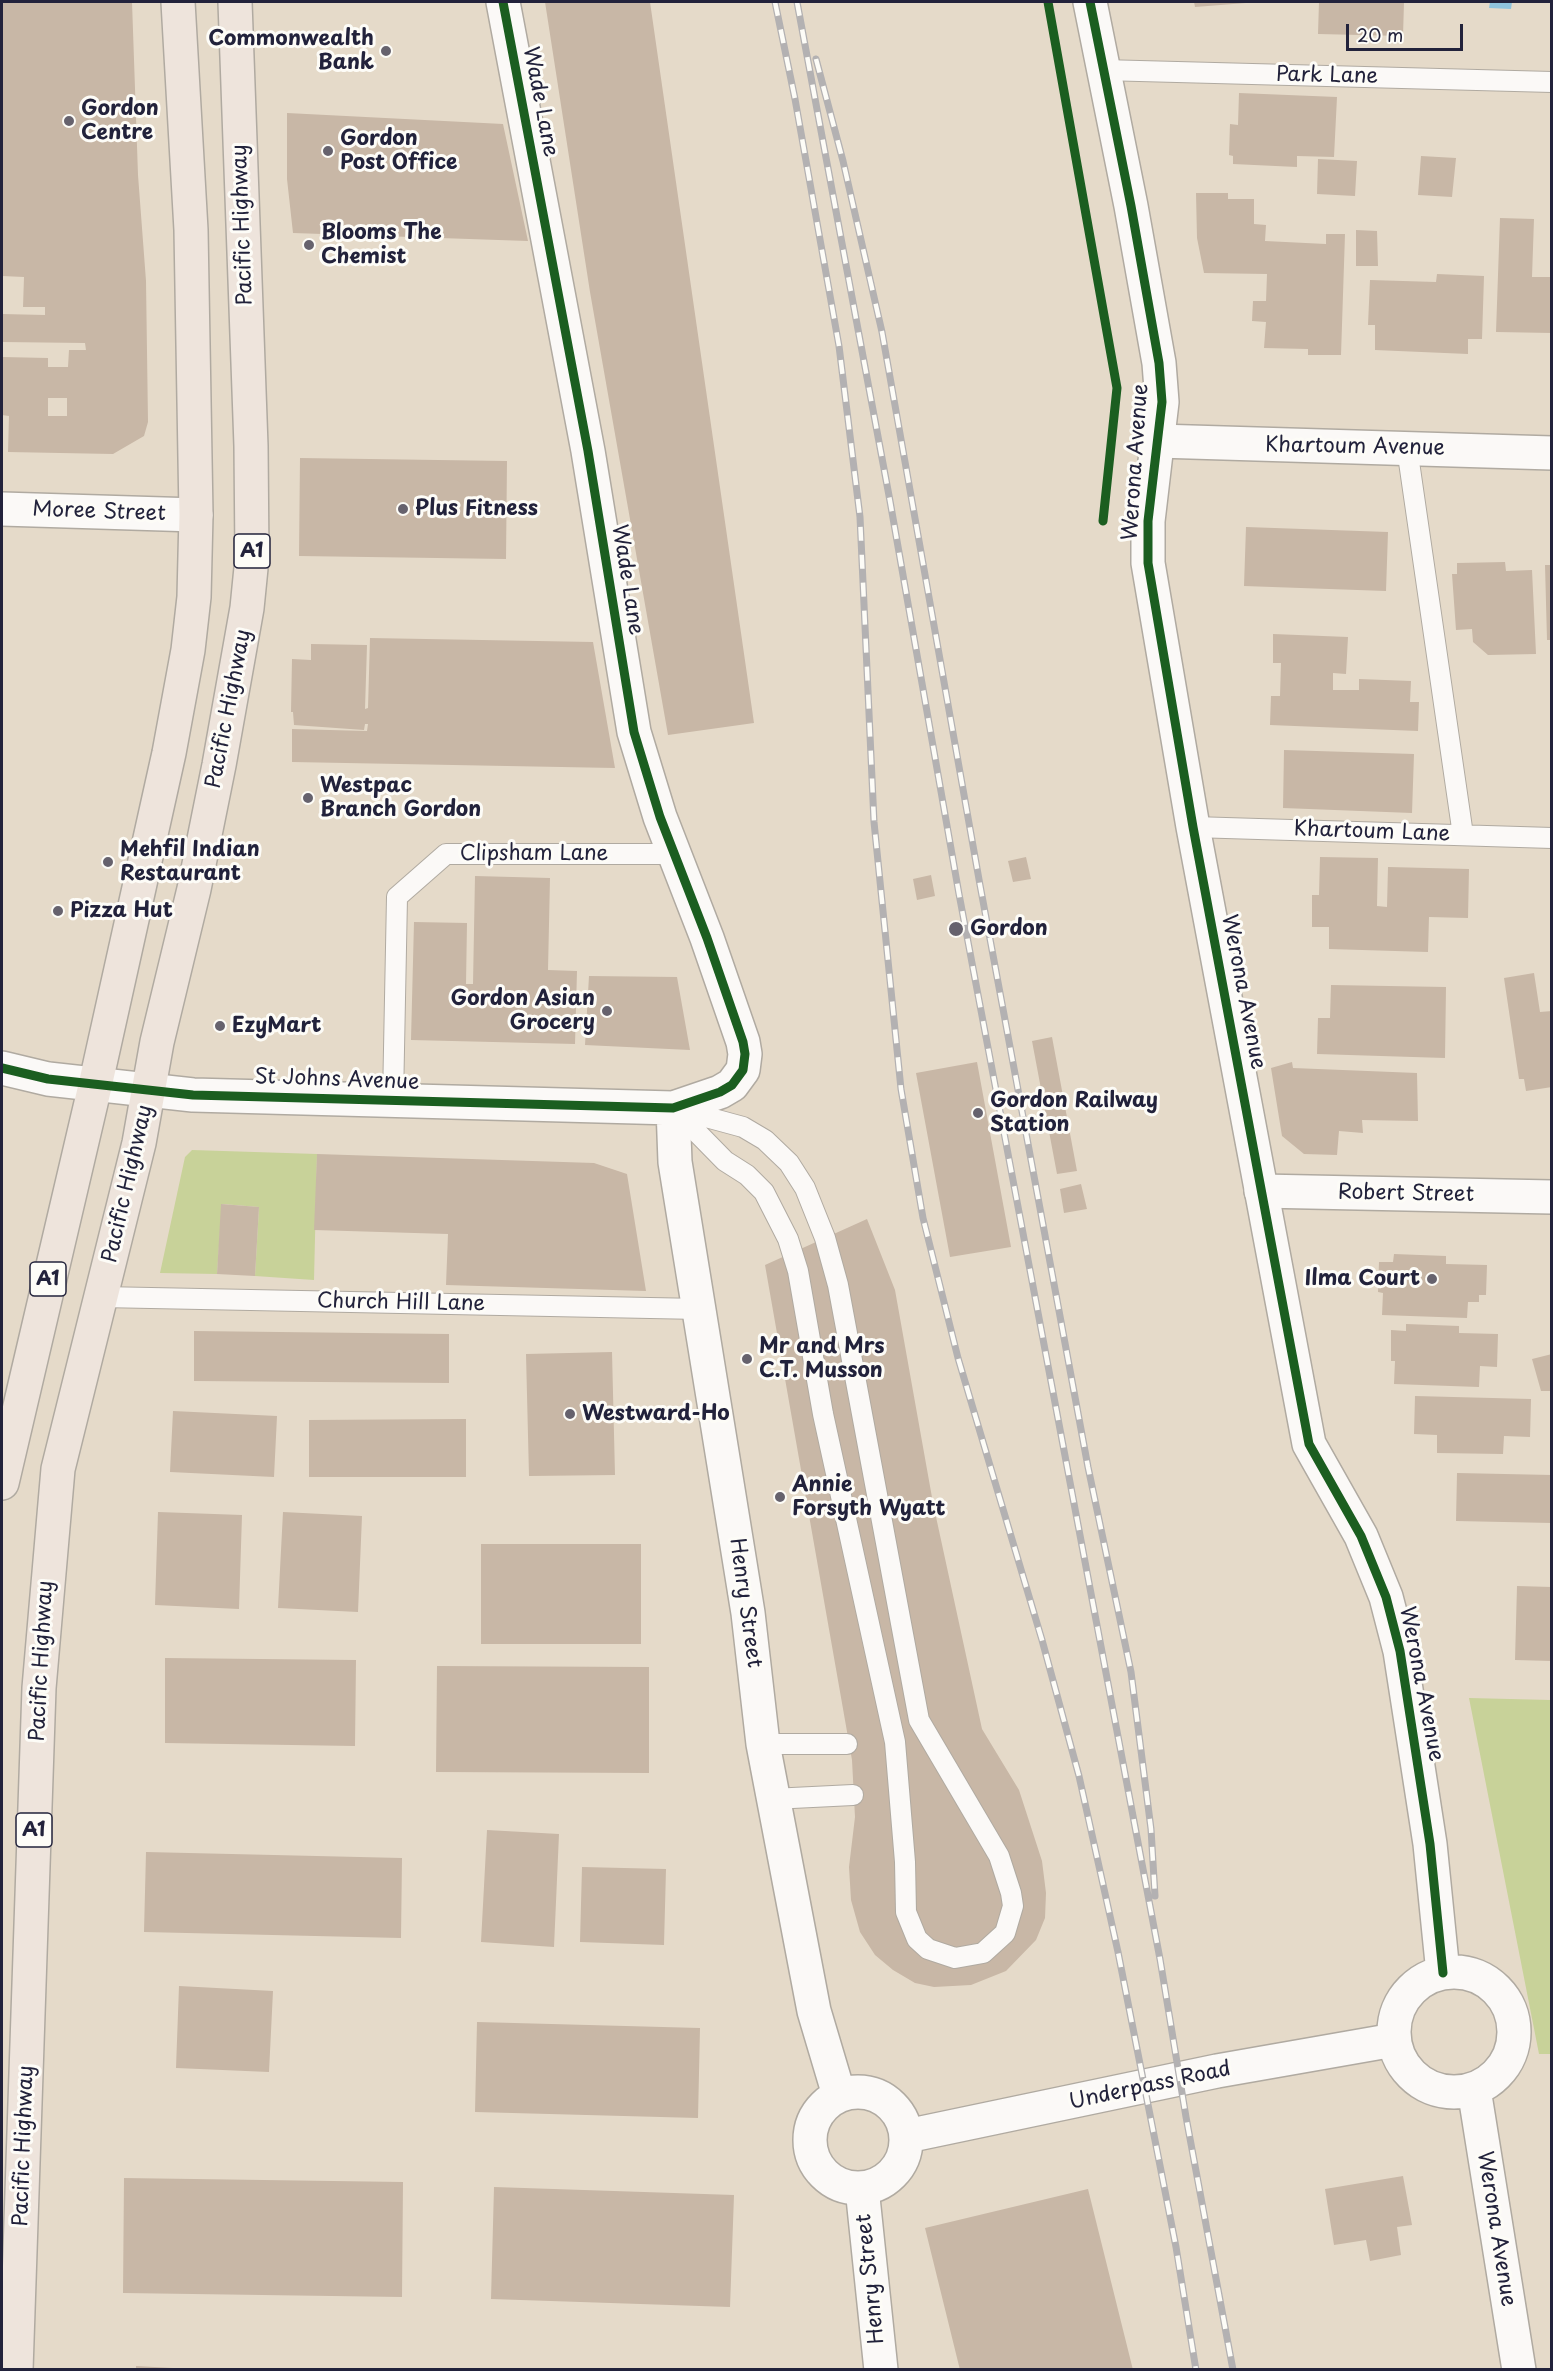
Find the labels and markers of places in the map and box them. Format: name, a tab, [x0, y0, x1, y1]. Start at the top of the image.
place label: Commonwealth Bank	[208, 26, 374, 76]
marker: Commonwealth Bank	[379, 44, 393, 58]
place label: Gordon Centre	[81, 96, 159, 146]
marker: Gordon Centre	[62, 114, 76, 128]
place label: Gordon Post Office	[340, 126, 457, 176]
marker: Gordon Post Office	[321, 144, 335, 158]
place label: Blooms The Chemist	[321, 220, 442, 270]
marker: Blooms The Chemist	[302, 238, 316, 252]
place label: Plus Fitness	[415, 496, 538, 522]
marker: Plus Fitness	[396, 502, 410, 516]
place label: Westpac Branch Gordon	[320, 773, 481, 823]
marker: Westpac Branch Gordon	[301, 791, 315, 805]
place label: Mehfil Indian Restaurant	[120, 837, 260, 887]
marker: Mehfil Indian Restaurant	[101, 855, 115, 869]
place label: Pizza Hut	[70, 898, 173, 924]
marker: Pizza Hut	[51, 904, 65, 918]
place label: Gordon	[970, 916, 1048, 942]
marker: Gordon	[947, 920, 965, 938]
place label: Gordon Asian Grocery	[450, 986, 595, 1036]
marker: Gordon Asian Grocery	[600, 1004, 614, 1018]
place label: EzyMart	[232, 1013, 321, 1039]
marker: EzyMart	[213, 1019, 227, 1033]
place label: Gordon Railway Station	[990, 1088, 1158, 1138]
marker: Gordon Railway Station	[971, 1106, 985, 1120]
place label: Ilma Court	[1305, 1266, 1420, 1292]
marker: Ilma Court	[1425, 1272, 1439, 1286]
place label: Mr and Mrs C.T. Musson	[759, 1334, 884, 1384]
marker: Mr and Mrs C.T. Musson	[740, 1352, 754, 1366]
place label: Westward-Ho	[582, 1401, 730, 1427]
marker: Westward-Ho	[563, 1407, 577, 1421]
place label: Annie Forsyth Wyatt	[792, 1472, 945, 1522]
marker: Annie Forsyth Wyatt	[773, 1490, 787, 1504]

